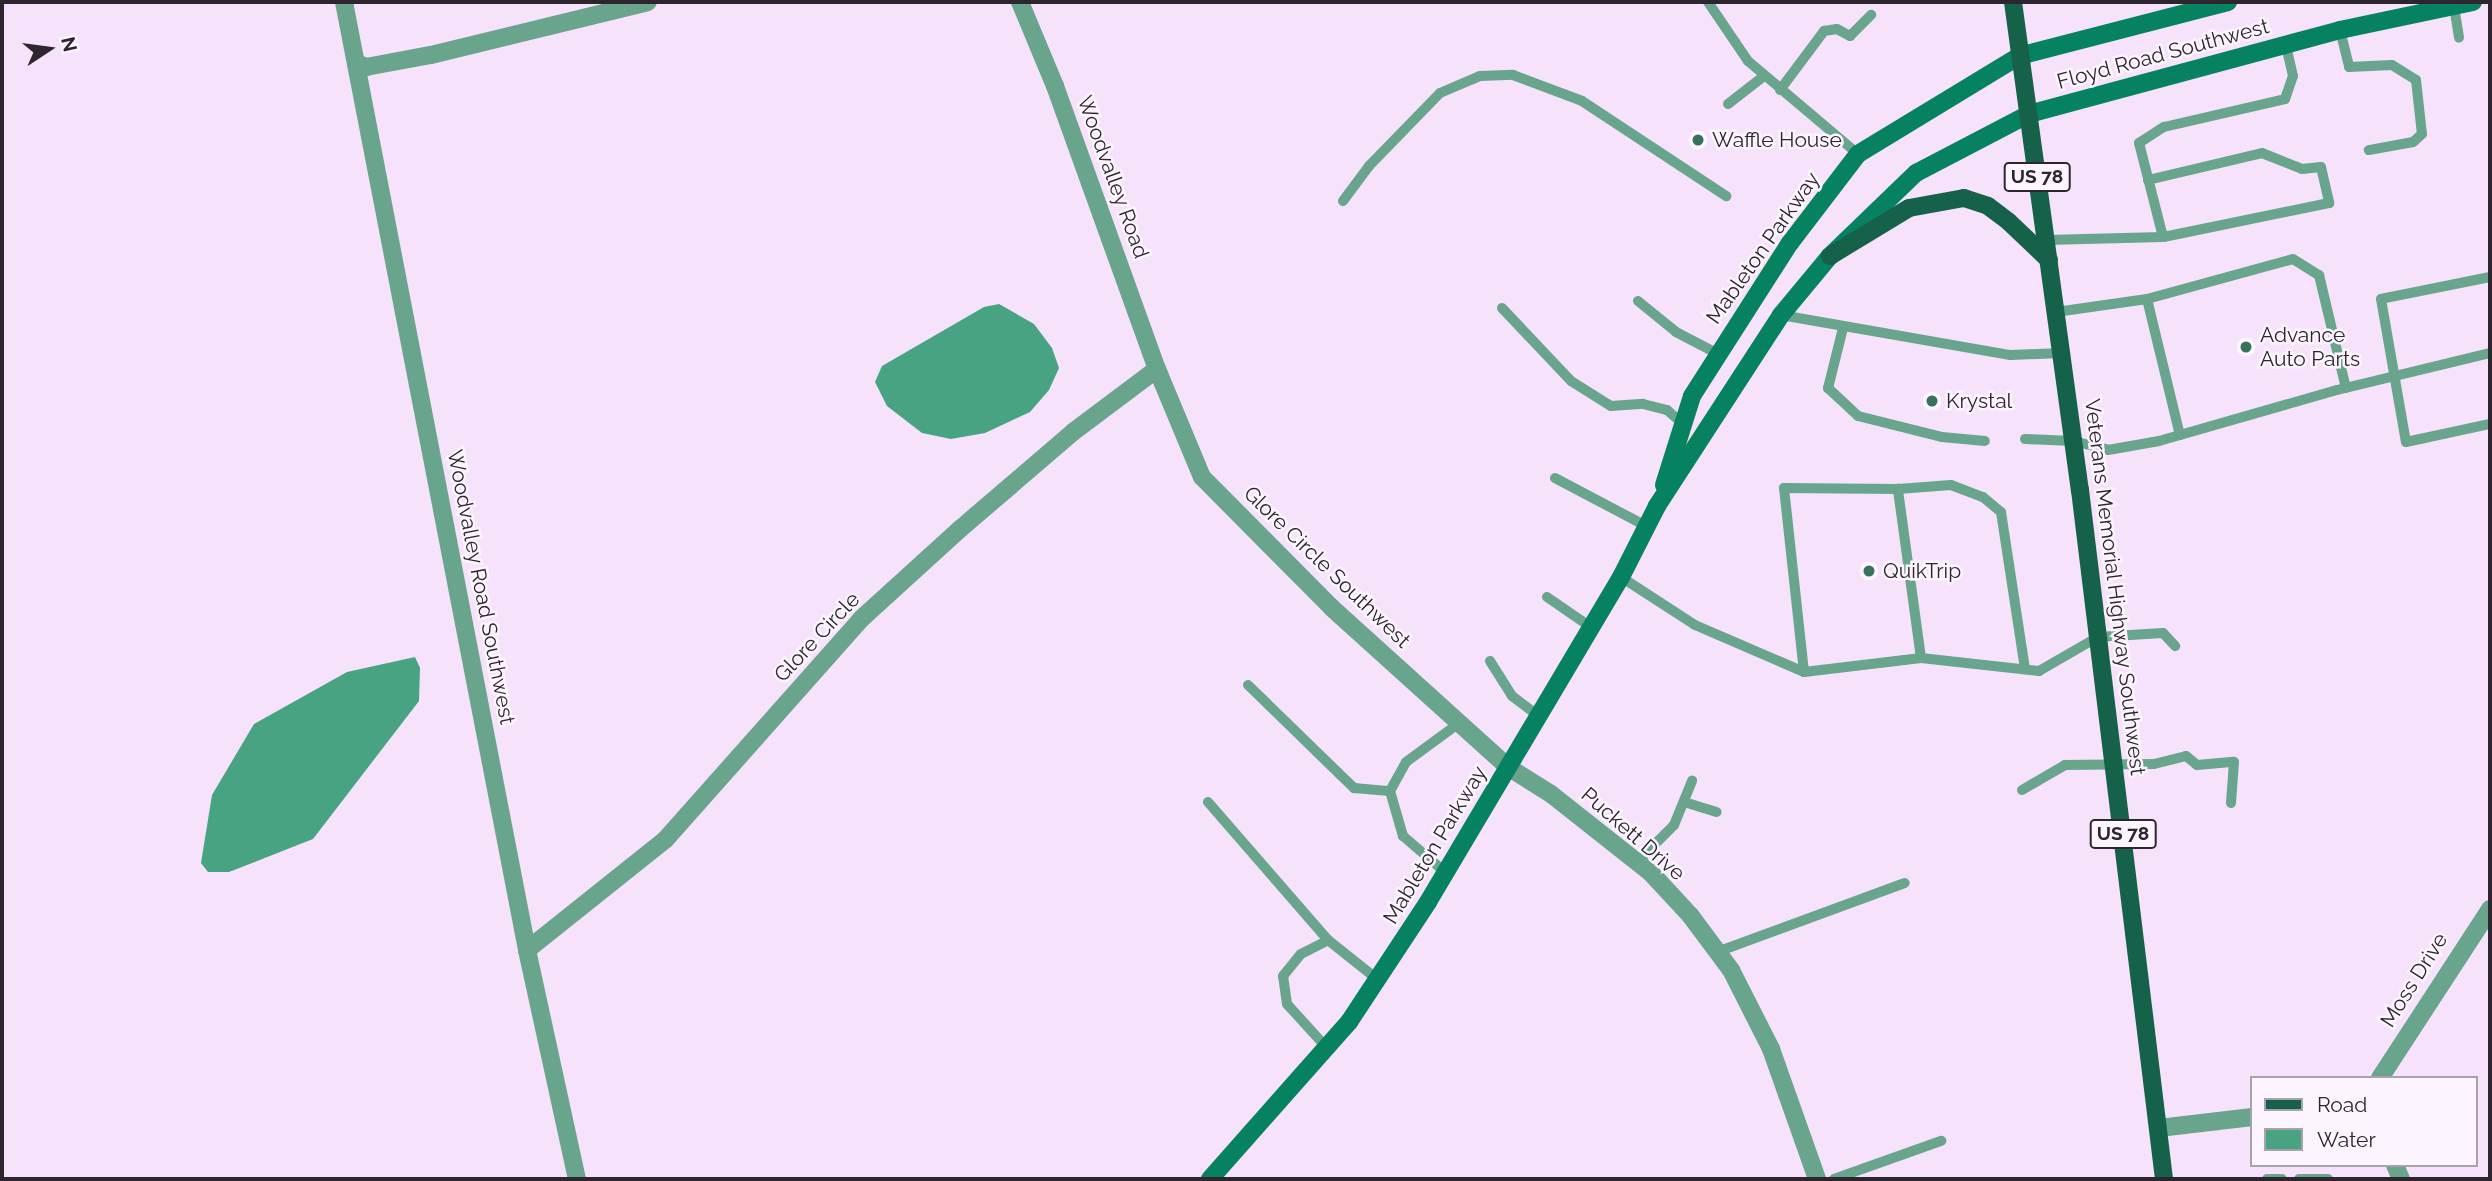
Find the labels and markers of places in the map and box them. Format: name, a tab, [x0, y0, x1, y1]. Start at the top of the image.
place label: Waffle House	[1712, 127, 1842, 153]
marker: Waffle House	[1690, 132, 1706, 148]
place label: Advance Auto Parts	[2260, 322, 2360, 372]
marker: Advance Auto Parts	[2238, 339, 2254, 355]
place label: Krystal	[1946, 388, 2012, 414]
marker: Krystal	[1924, 393, 1940, 409]
place label: QuikTrip	[1883, 558, 1961, 584]
marker: QuikTrip	[1861, 563, 1877, 579]

